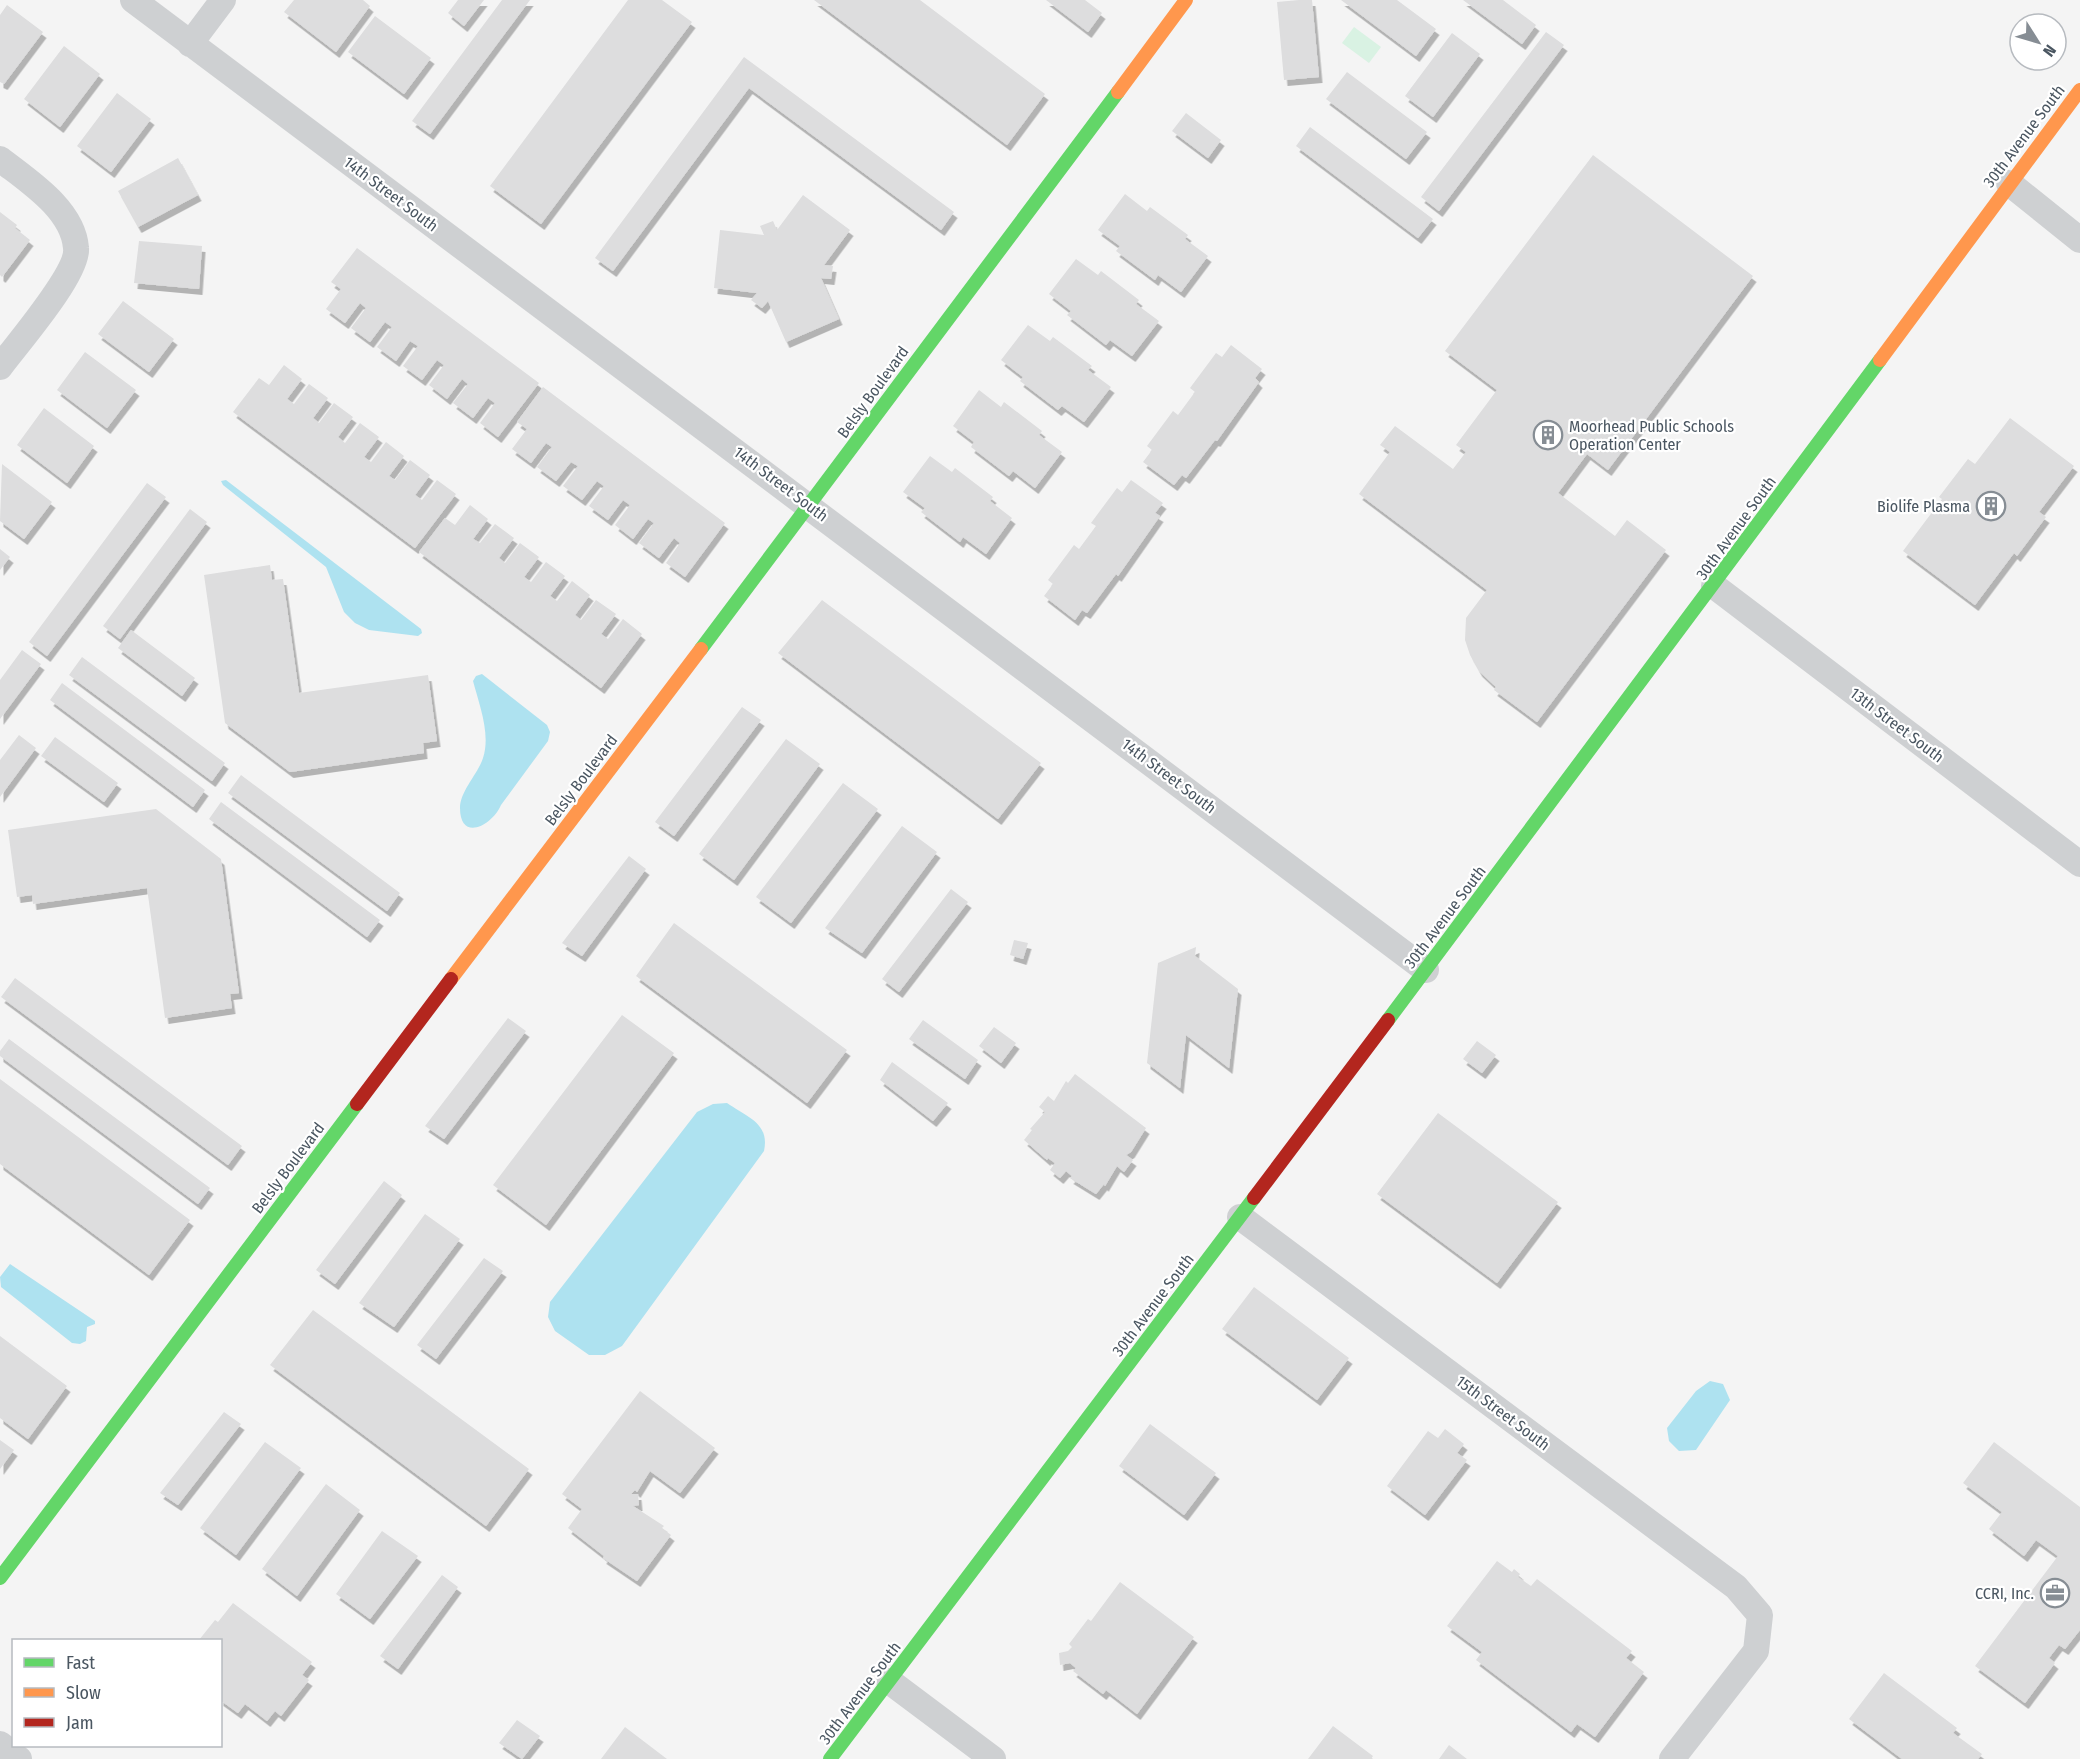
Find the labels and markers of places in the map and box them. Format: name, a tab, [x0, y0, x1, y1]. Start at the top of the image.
place label: Moorhead Public Schools Operation Center	[1569, 417, 1734, 454]
building icon: Moorhead Public Schools Operation Center	[1532, 419, 1564, 451]
building icon: Biolife Plasma	[1975, 490, 2007, 522]
place label: Biolife Plasma	[1877, 497, 1970, 516]
office icon: CCRI, Inc.	[2039, 1577, 2071, 1609]
place label: CCRI, Inc.	[1975, 1584, 2034, 1603]

